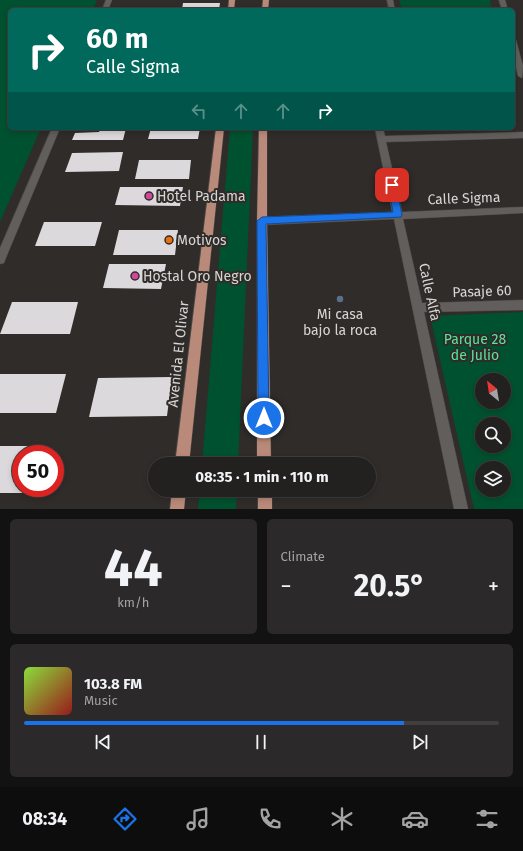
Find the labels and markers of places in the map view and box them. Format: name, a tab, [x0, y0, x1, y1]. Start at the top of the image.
pin	[375, 168, 409, 202]
place label: Hotel Padama	[157, 188, 246, 205]
marker: Hotel Padama	[144, 191, 154, 201]
place label: Motivos	[177, 232, 227, 249]
marker: Motivos	[164, 235, 174, 245]
place label: Hostal Oro Negro	[143, 268, 252, 285]
marker: Hostal Oro Negro	[130, 271, 140, 281]
marker: Mi casa bajo la roca	[335, 294, 345, 304]
place label: Mi casa bajo la roca	[303, 306, 377, 339]

